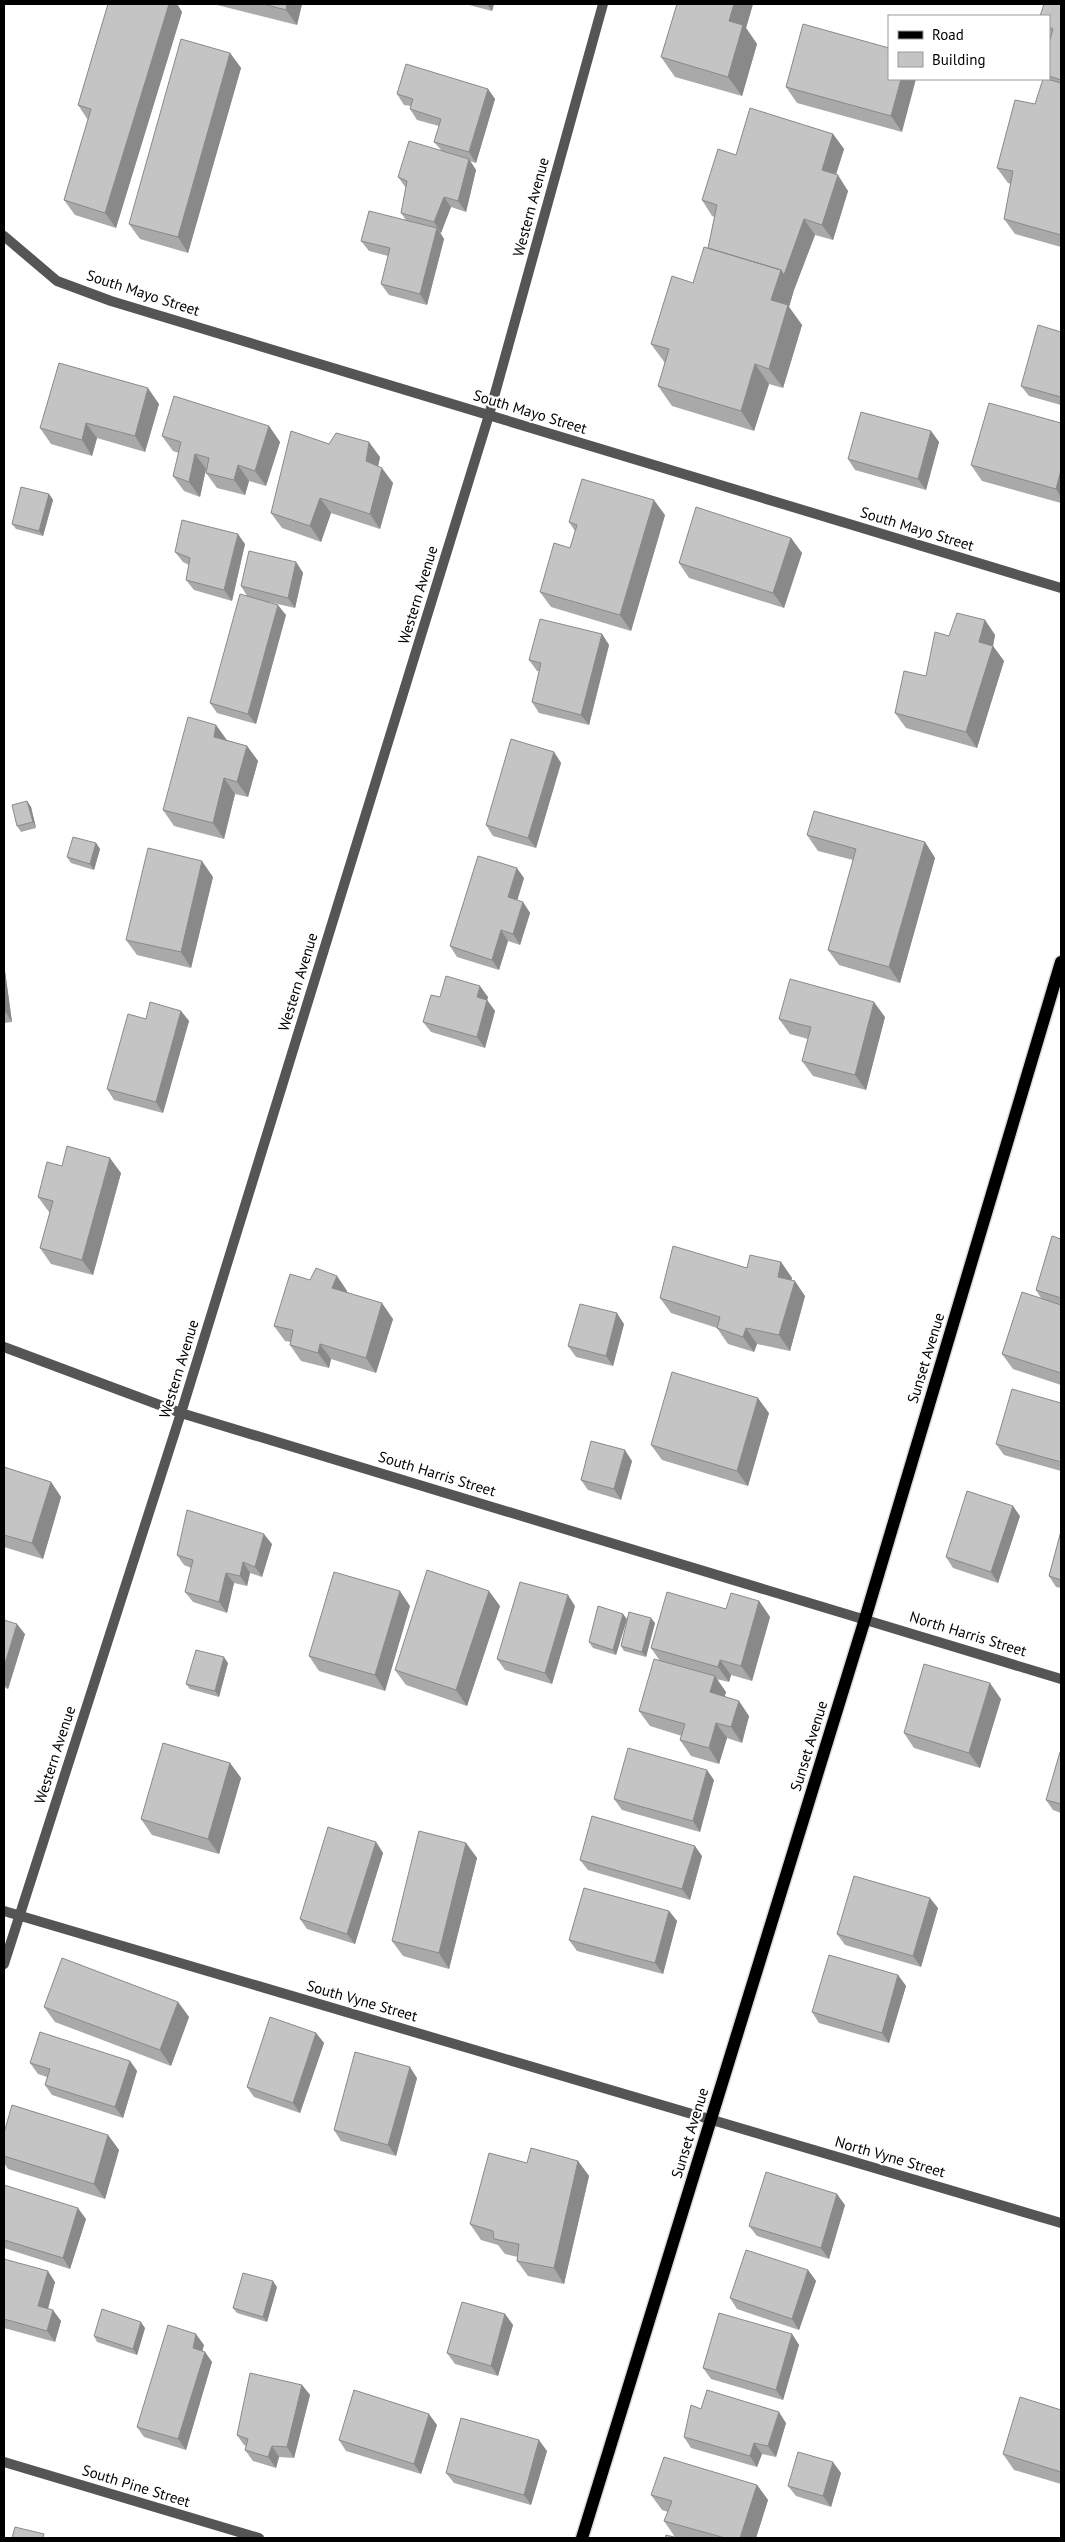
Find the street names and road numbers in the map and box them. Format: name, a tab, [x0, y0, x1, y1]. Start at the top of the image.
street label: Western Avenue	[508, 155, 553, 259]
street label: South Mayo Street	[84, 265, 202, 320]
street label: South Mayo Street	[471, 385, 589, 438]
street label: South Mayo Street	[858, 502, 976, 555]
street label: Western Avenue	[394, 543, 442, 646]
street label: Western Avenue	[274, 930, 322, 1033]
street label: Sunset Avenue	[903, 1310, 948, 1405]
street label: Western Avenue	[155, 1317, 203, 1420]
street label: South Harris Street	[376, 1447, 498, 1500]
street label: North Harris Street	[907, 1607, 1029, 1660]
street label: Sunset Avenue	[786, 1698, 831, 1793]
street label: Western Avenue	[30, 1703, 79, 1806]
street label: South Vyne Street	[305, 1976, 420, 2025]
street label: Sunset Avenue	[667, 2085, 712, 2180]
street label: North Vyne Street	[833, 2132, 947, 2181]
street label: South Pine Street	[80, 2460, 192, 2511]

